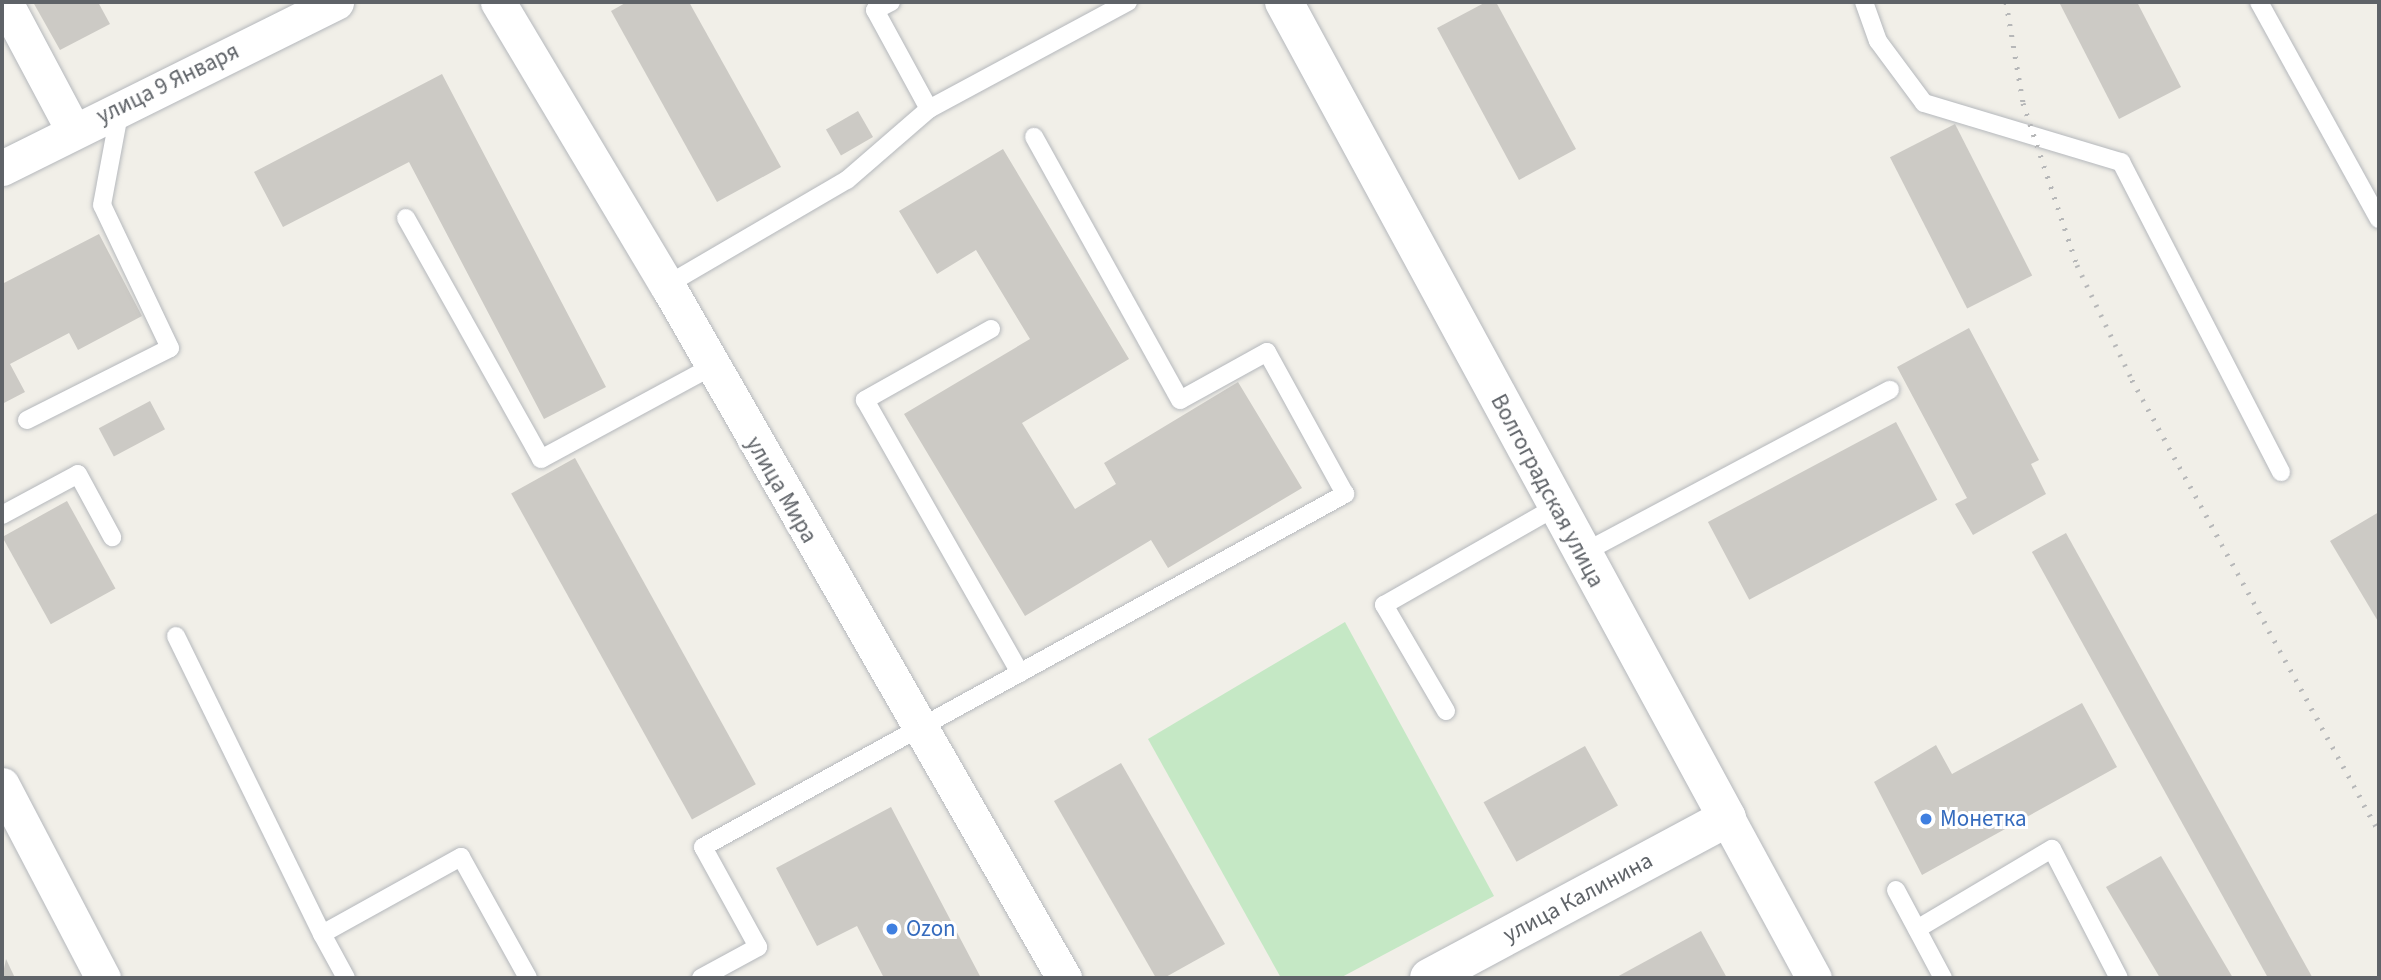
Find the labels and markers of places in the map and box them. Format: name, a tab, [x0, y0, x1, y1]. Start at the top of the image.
place label: Монетка	[1940, 805, 2027, 833]
marker: Монетка	[1918, 811, 1934, 827]
place label: Ozon	[906, 915, 956, 943]
marker: Ozon	[884, 921, 900, 937]

